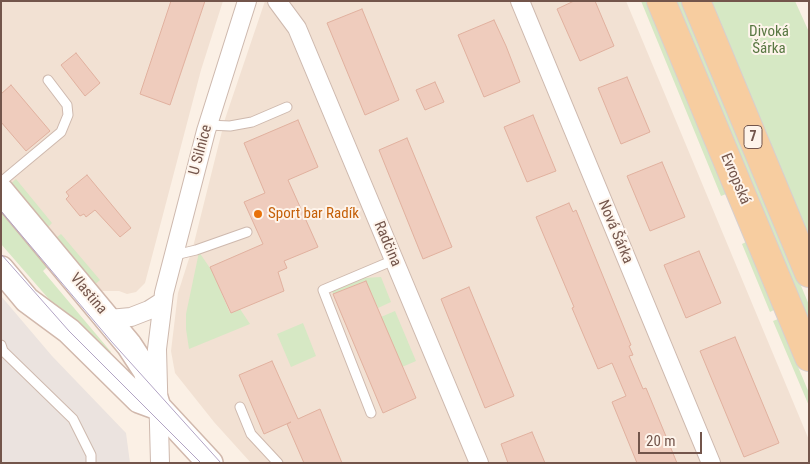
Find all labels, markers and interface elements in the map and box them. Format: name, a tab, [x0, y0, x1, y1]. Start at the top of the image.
park label: Divoká Šárka	[749, 23, 789, 58]
street label: U Silnice	[186, 123, 216, 177]
road number: 7	[744, 125, 762, 148]
street label: Evropská	[716, 151, 754, 207]
street label: Nová Šárka	[594, 198, 636, 266]
place label: Sport bar Radík	[268, 205, 359, 223]
marker: Sport bar Radík	[252, 208, 264, 220]
street label: Radčina	[369, 219, 405, 269]
street label: Vlastina	[66, 270, 110, 318]
scale bar	[640, 422, 704, 454]
text: 20 m	[646, 432, 676, 450]

